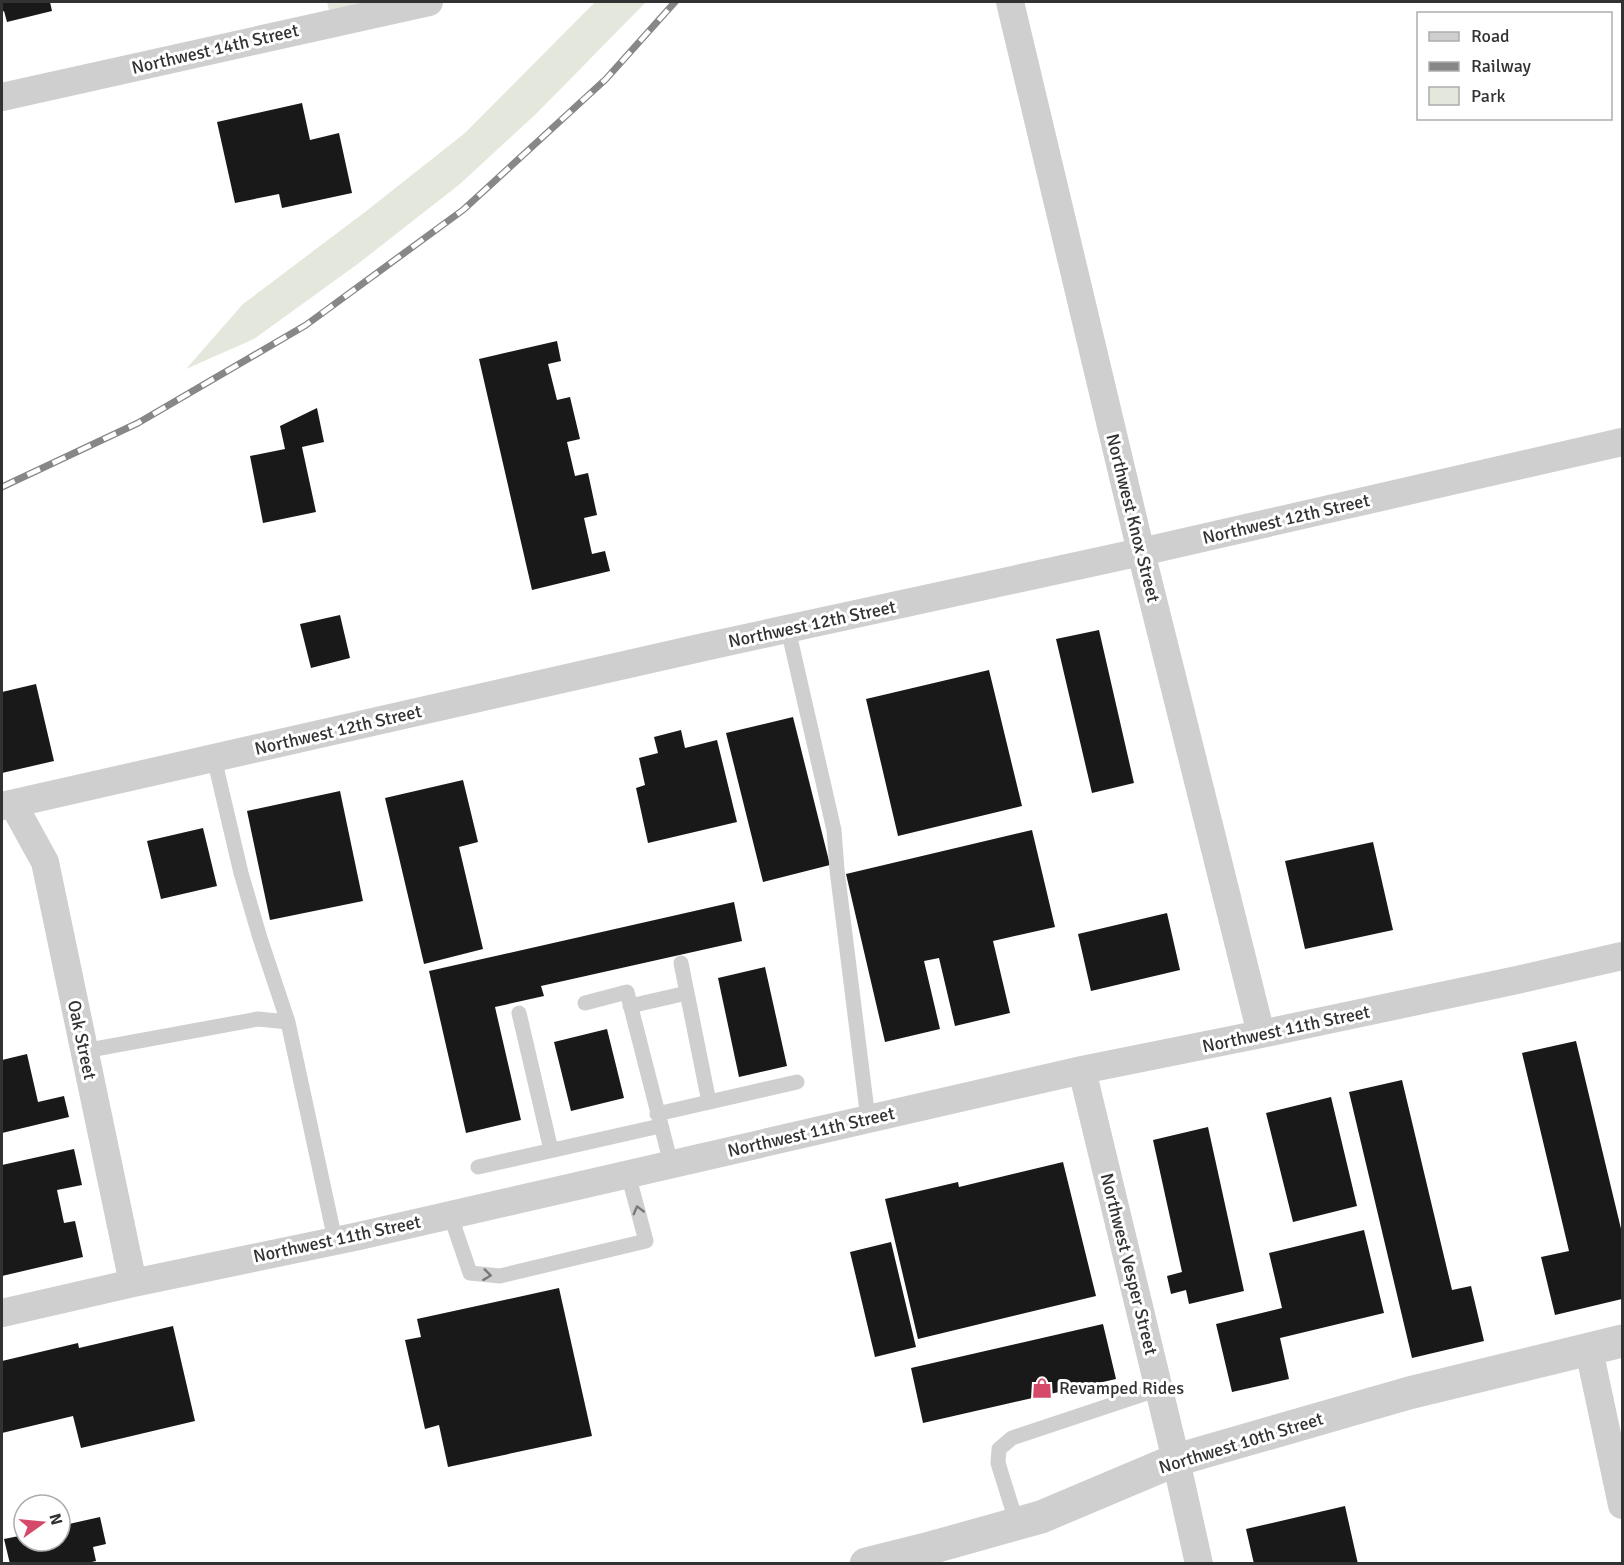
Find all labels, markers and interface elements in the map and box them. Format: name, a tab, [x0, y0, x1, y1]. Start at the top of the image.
legend	[1417, 12, 1612, 120]
street label: Northwest 14th Street	[129, 19, 301, 79]
text: Road	[1471, 25, 1510, 47]
text: Railway	[1471, 55, 1532, 77]
text: Park	[1471, 85, 1506, 107]
street label: Northwest Knox Street	[1101, 431, 1165, 605]
street label: Northwest 12th Street	[1200, 489, 1372, 549]
street label: Northwest 12th Street	[726, 595, 898, 653]
street label: Northwest 12th Street	[252, 700, 424, 760]
street label: Oak Street	[63, 998, 101, 1082]
street label: Northwest 11th Street	[1200, 1000, 1372, 1058]
street label: Northwest 11th Street	[725, 1102, 897, 1162]
street label: Northwest Vesper Street	[1096, 1171, 1162, 1357]
one-way arrow	[633, 1205, 645, 1216]
street label: Northwest 11th Street	[251, 1210, 423, 1268]
one-way arrow	[482, 1268, 492, 1281]
shop icon: Revamped Rides	[1030, 1376, 1054, 1400]
place label: Revamped Rides	[1059, 1377, 1184, 1399]
street label: Northwest 10th Street	[1156, 1408, 1326, 1478]
north arrow	[12, 1493, 72, 1553]
text: N	[44, 1511, 67, 1527]

